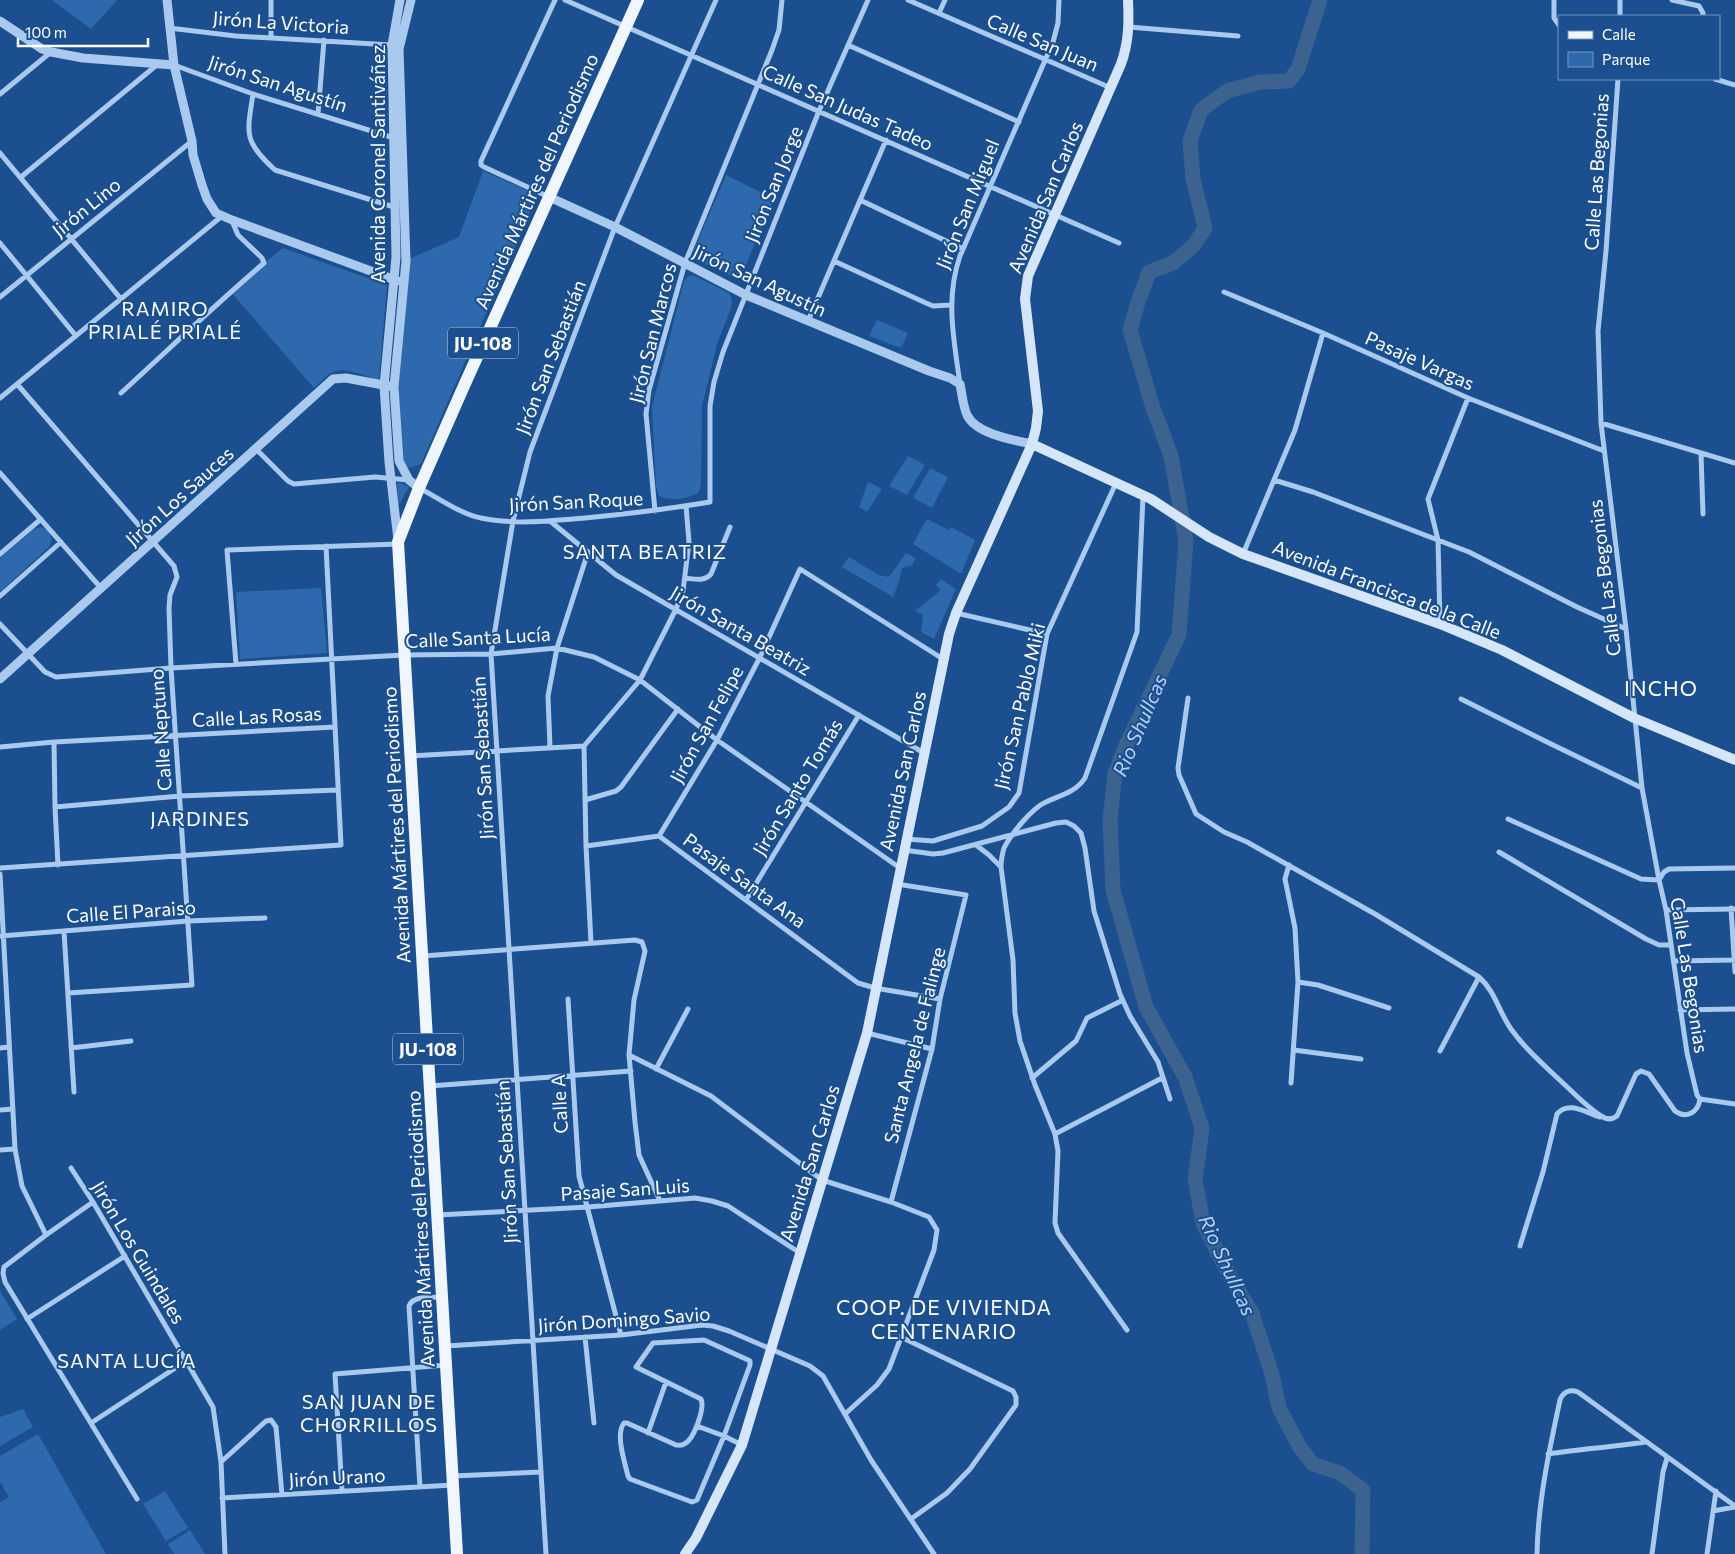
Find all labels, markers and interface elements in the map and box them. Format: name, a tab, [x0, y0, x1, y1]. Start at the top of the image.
street label: Jirón La Victoria	[212, 6, 350, 38]
street label: Calle San Juan	[984, 8, 1102, 76]
scale bar	[18, 15, 148, 47]
legend	[1558, 15, 1720, 80]
text: 100 m	[25, 23, 67, 41]
text: Calle	[1602, 25, 1636, 43]
street label: Avenida Coronel Santiváñez	[366, 45, 389, 283]
street label: Jirón San Agustín	[206, 50, 350, 116]
street label: Avenida Mártires del Periodismo	[469, 50, 603, 312]
text: Parque	[1602, 50, 1650, 68]
street label: Calle San Judas Tadeo	[759, 59, 937, 155]
street label: Calle Las Begonias	[1579, 93, 1613, 251]
street label: Avenida San Carlos	[1003, 118, 1087, 276]
street label: Jirón San Jorge	[739, 122, 807, 246]
street label: Jirón San Miguel	[930, 136, 1004, 272]
street label: Jirón Lino	[47, 172, 125, 242]
street label: Jirón San Agustín	[689, 239, 831, 321]
street label: Jirón San Marcos	[623, 261, 681, 405]
street label: Jirón San Sebastián	[510, 277, 590, 437]
district label: RAMIRO PRIALÉ PRIALÉ	[88, 296, 242, 343]
street label: Pasaje Vargas	[1362, 326, 1478, 394]
road number: JU-108	[448, 328, 518, 358]
street label: Jirón Los Sauces	[120, 441, 238, 551]
street label: Jirón San Roque	[508, 486, 644, 516]
street label: Calle Las Begonias	[1583, 498, 1625, 658]
street label: Avenida Francisca de la Calle	[1270, 535, 1504, 643]
district label: SANTA BEATRIZ	[563, 539, 727, 563]
street label: Jirón Santa Beatriz	[666, 580, 816, 680]
street label: Jirón San Pablo Miki	[989, 620, 1049, 792]
street label: Calle Santa Lucía	[405, 622, 551, 652]
street label: Jirón San Felipe	[664, 661, 748, 787]
street label: Calle Neptuno	[144, 668, 176, 792]
water label: Rio Shullcas	[1107, 670, 1171, 780]
district label: INCHO	[1624, 675, 1698, 700]
street label: Jirón San Sebastián	[466, 676, 498, 840]
street label: Avenida Mártires del Periodismo	[377, 686, 415, 964]
street label: Avenida San Carlos	[874, 689, 930, 853]
street label: Calle Las Rosas	[192, 701, 322, 731]
street label: Jirón Santo Tomás	[747, 715, 847, 859]
district label: JARDINES	[150, 806, 250, 830]
street label: Pasaje Santa Ana	[679, 828, 811, 932]
street label: Calle El Paraiso	[65, 895, 197, 927]
street label: Calle Las Begonias	[1666, 895, 1714, 1055]
street label: Santa Angela de Falinge	[878, 944, 950, 1146]
road number: JU-108	[393, 1034, 463, 1064]
street label: Calle A	[546, 1074, 572, 1134]
street label: Jirón San Sebastián	[490, 1080, 522, 1244]
street label: Avenida San Carlos	[774, 1082, 844, 1244]
street label: Avenida Mártires del Periodismo	[401, 1090, 439, 1368]
street label: Pasaje San Luis	[560, 1173, 690, 1205]
street label: Jirón Los Guindales	[87, 1176, 191, 1328]
water label: Rio Shullcas	[1194, 1211, 1262, 1319]
district label: COOP. DE VIVIENDA CENTENARIO	[836, 1294, 1052, 1343]
street label: Jirón Domingo Savio	[537, 1301, 711, 1337]
district label: SANTA LUCÍA	[57, 1348, 197, 1372]
district label: SAN JUAN DE CHORRILLOS	[300, 1389, 438, 1436]
street label: Jirón Urano	[288, 1463, 386, 1491]

